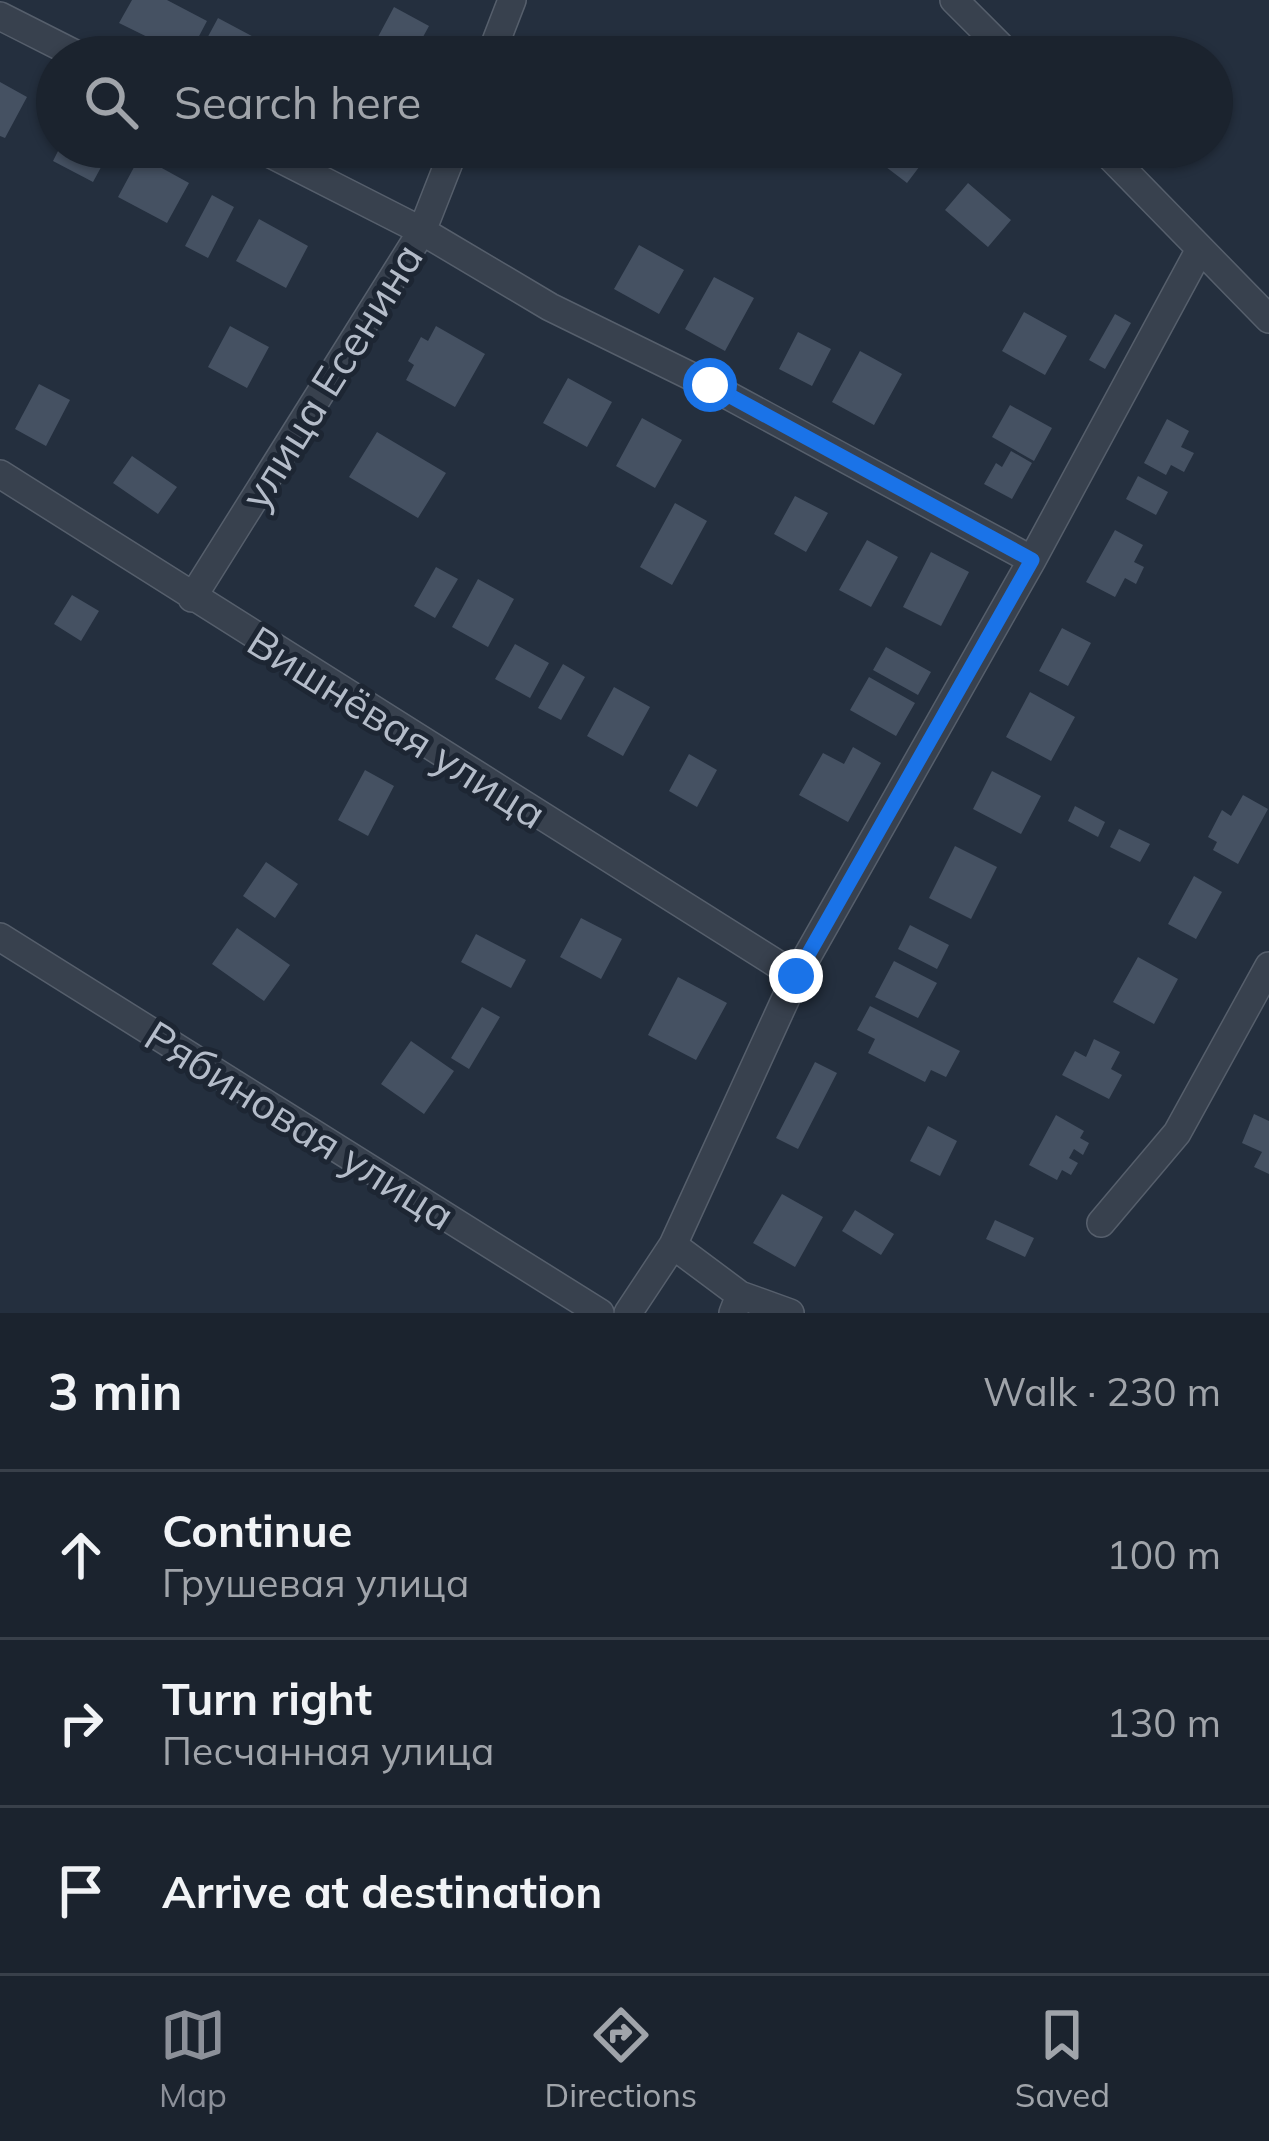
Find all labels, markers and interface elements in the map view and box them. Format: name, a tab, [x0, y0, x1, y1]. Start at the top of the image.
search box	[36, 36, 1233, 168]
icon: search	[78, 69, 144, 135]
text: Search here	[174, 74, 421, 130]
street label: улица Есенина	[228, 233, 434, 519]
route start	[683, 358, 737, 412]
street label: Вишнёвая улица	[238, 614, 556, 840]
route end	[769, 949, 823, 1003]
street label: Рябиновая улица	[136, 1009, 464, 1241]
text: 3 min	[48, 1359, 183, 1423]
text: Walk · 230 m	[983, 1367, 1221, 1416]
text: Continue	[162, 1502, 352, 1558]
icon: ahead	[48, 1522, 114, 1588]
text: 100 m	[1106, 1530, 1221, 1579]
text: Грушевая улица	[162, 1558, 469, 1607]
text: Turn right	[162, 1670, 372, 1726]
icon: right	[48, 1690, 114, 1756]
text: 130 m	[1106, 1698, 1221, 1747]
text: Песчанная улица	[162, 1726, 495, 1775]
icon: arrive	[48, 1858, 114, 1924]
text: Arrive at destination	[162, 1863, 602, 1919]
tab: Map	[159, 2002, 227, 2115]
tab: Directions	[545, 2002, 697, 2115]
tab: Saved	[1015, 2002, 1110, 2115]

